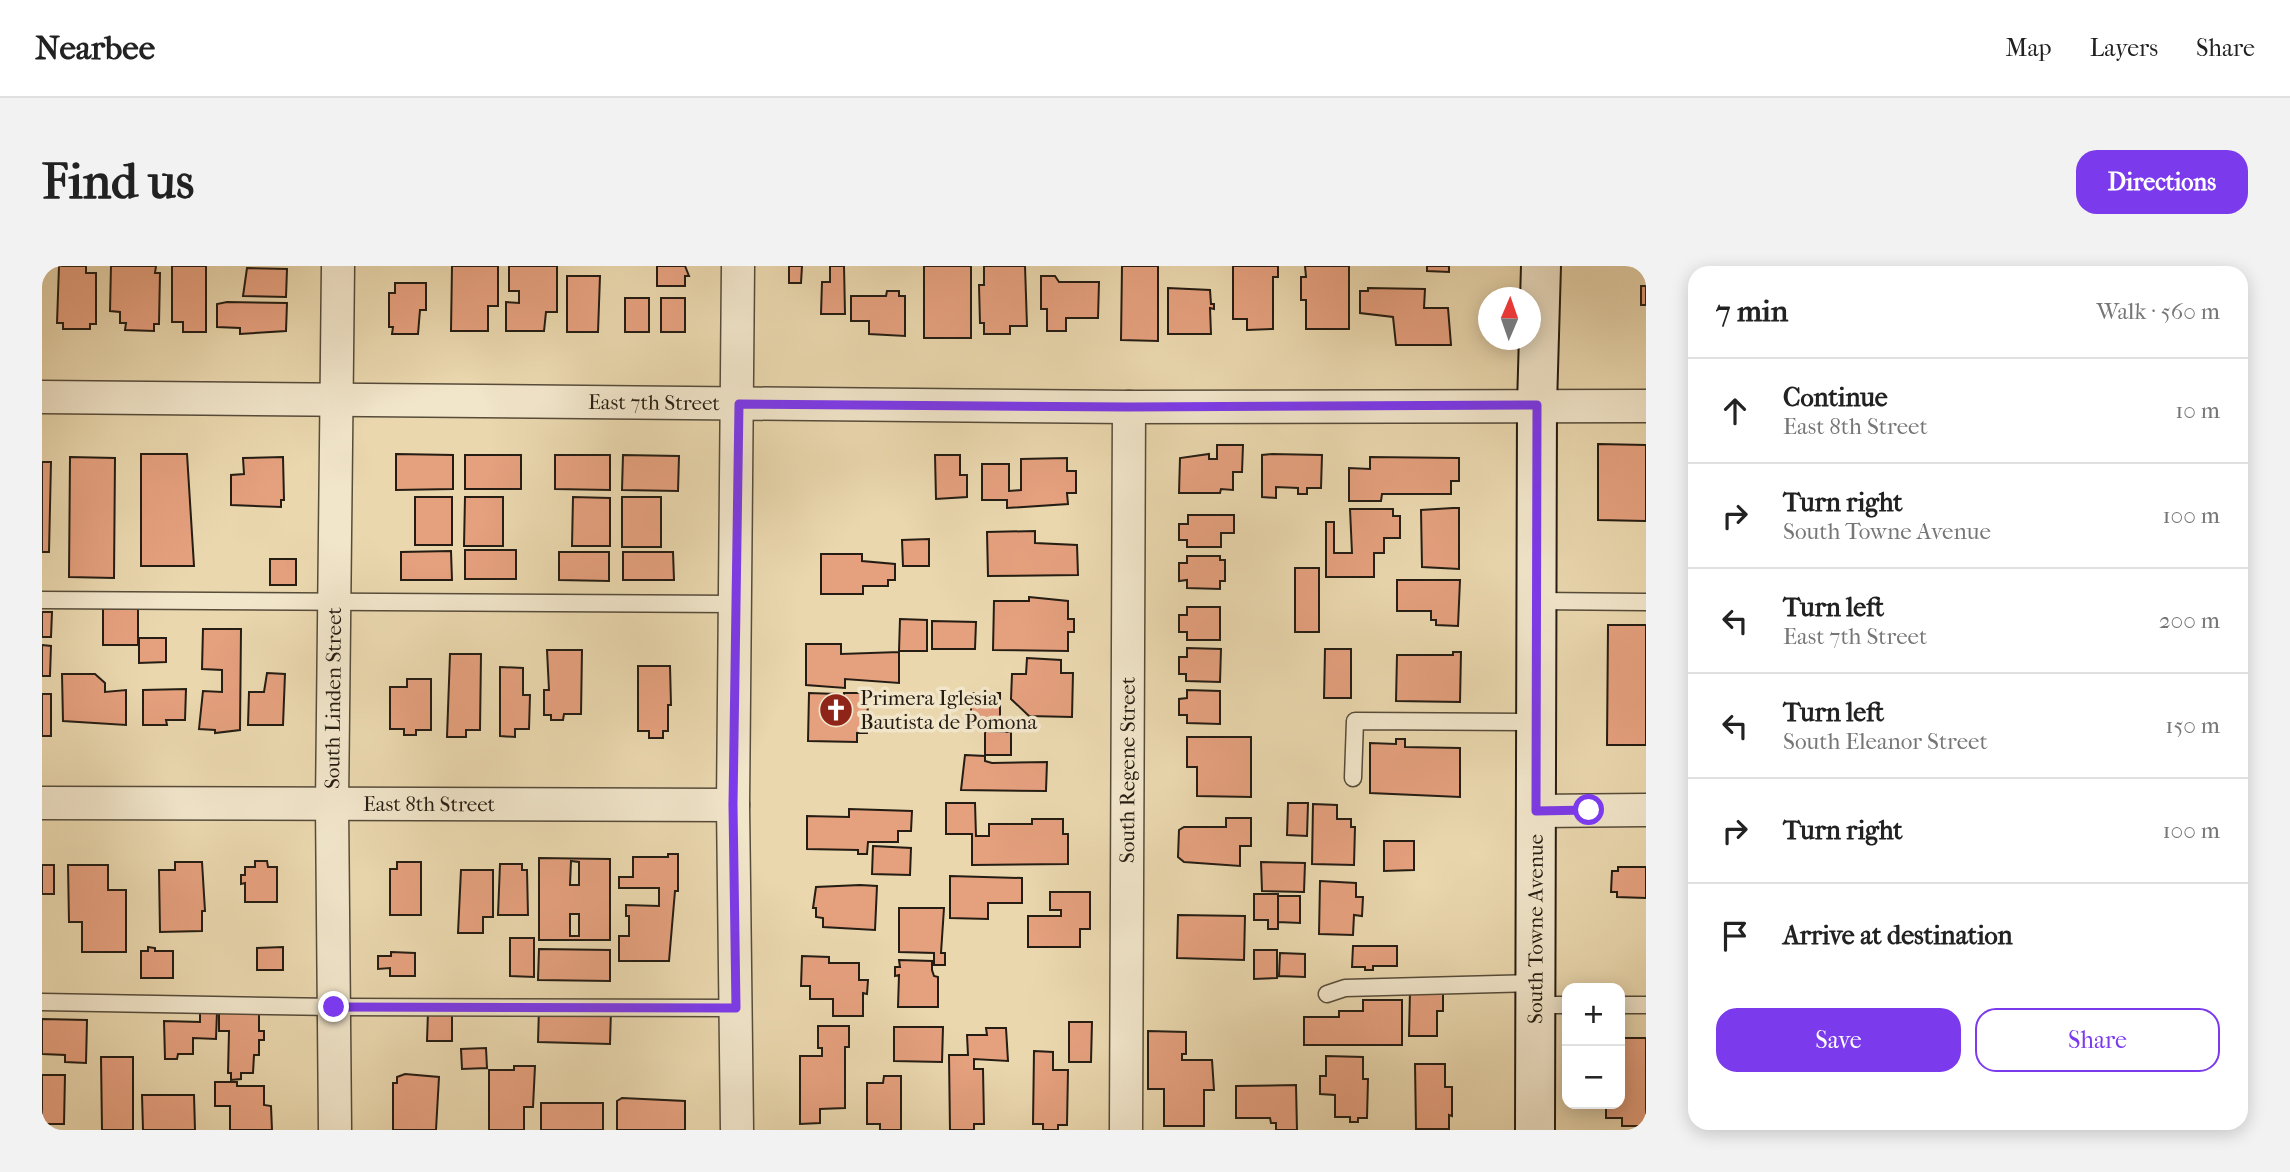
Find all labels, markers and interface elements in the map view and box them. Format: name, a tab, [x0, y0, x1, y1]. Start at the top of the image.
text: Nearbee	[35, 29, 155, 68]
text: Map	[2006, 34, 2052, 62]
text: Layers	[2090, 34, 2158, 62]
text: Share	[2196, 34, 2255, 62]
button: Directions	[2076, 150, 2248, 214]
text: Find us	[42, 153, 194, 211]
north arrow	[1478, 287, 1541, 350]
text: 7 min	[1716, 294, 1788, 329]
text: Walk · 560 m	[2096, 298, 2220, 325]
text: Continue	[1783, 382, 1888, 413]
street label: East 7th Street	[588, 390, 720, 415]
icon: ahead	[1716, 392, 1754, 430]
text: 10 m	[2175, 397, 2220, 424]
text: East 8th Street	[1783, 413, 1928, 440]
text: Turn right	[1783, 487, 1903, 518]
icon: right	[1716, 497, 1754, 535]
text: 100 m	[2162, 502, 2220, 529]
text: South Towne Avenue	[1783, 518, 1991, 545]
text: Turn left	[1783, 592, 1884, 623]
icon: left	[1716, 602, 1754, 640]
street label: South Linden Street	[320, 606, 346, 789]
text: 200 m	[2159, 607, 2220, 634]
text: East 7th Street	[1783, 623, 1927, 650]
street label: South Regene Street	[1115, 676, 1140, 863]
place label: Primera Iglesia Bautista de Pomona	[860, 686, 1037, 734]
church icon: Primera Iglesia Bautista de Pomona	[817, 691, 855, 729]
text: Turn left	[1783, 697, 1884, 728]
icon: left	[1716, 707, 1754, 745]
text: 150 m	[2165, 712, 2220, 739]
text: South Eleanor Street	[1783, 728, 1988, 755]
street label: East 8th Street	[363, 792, 496, 816]
route start	[1573, 794, 1604, 825]
icon: right	[1716, 812, 1754, 850]
text: Turn right	[1783, 815, 1903, 846]
text: 100 m	[2162, 817, 2220, 844]
street label: South Towne Avenue	[1523, 834, 1548, 1024]
icon: arrive	[1716, 917, 1754, 955]
text: Arrive at destination	[1783, 920, 2013, 951]
map controls	[1562, 983, 1625, 1109]
button: +	[1562, 983, 1625, 1046]
route end	[318, 991, 349, 1022]
button: Save	[1716, 1008, 1961, 1072]
button: Share	[1975, 1008, 2220, 1072]
button: −	[1562, 1046, 1625, 1109]

